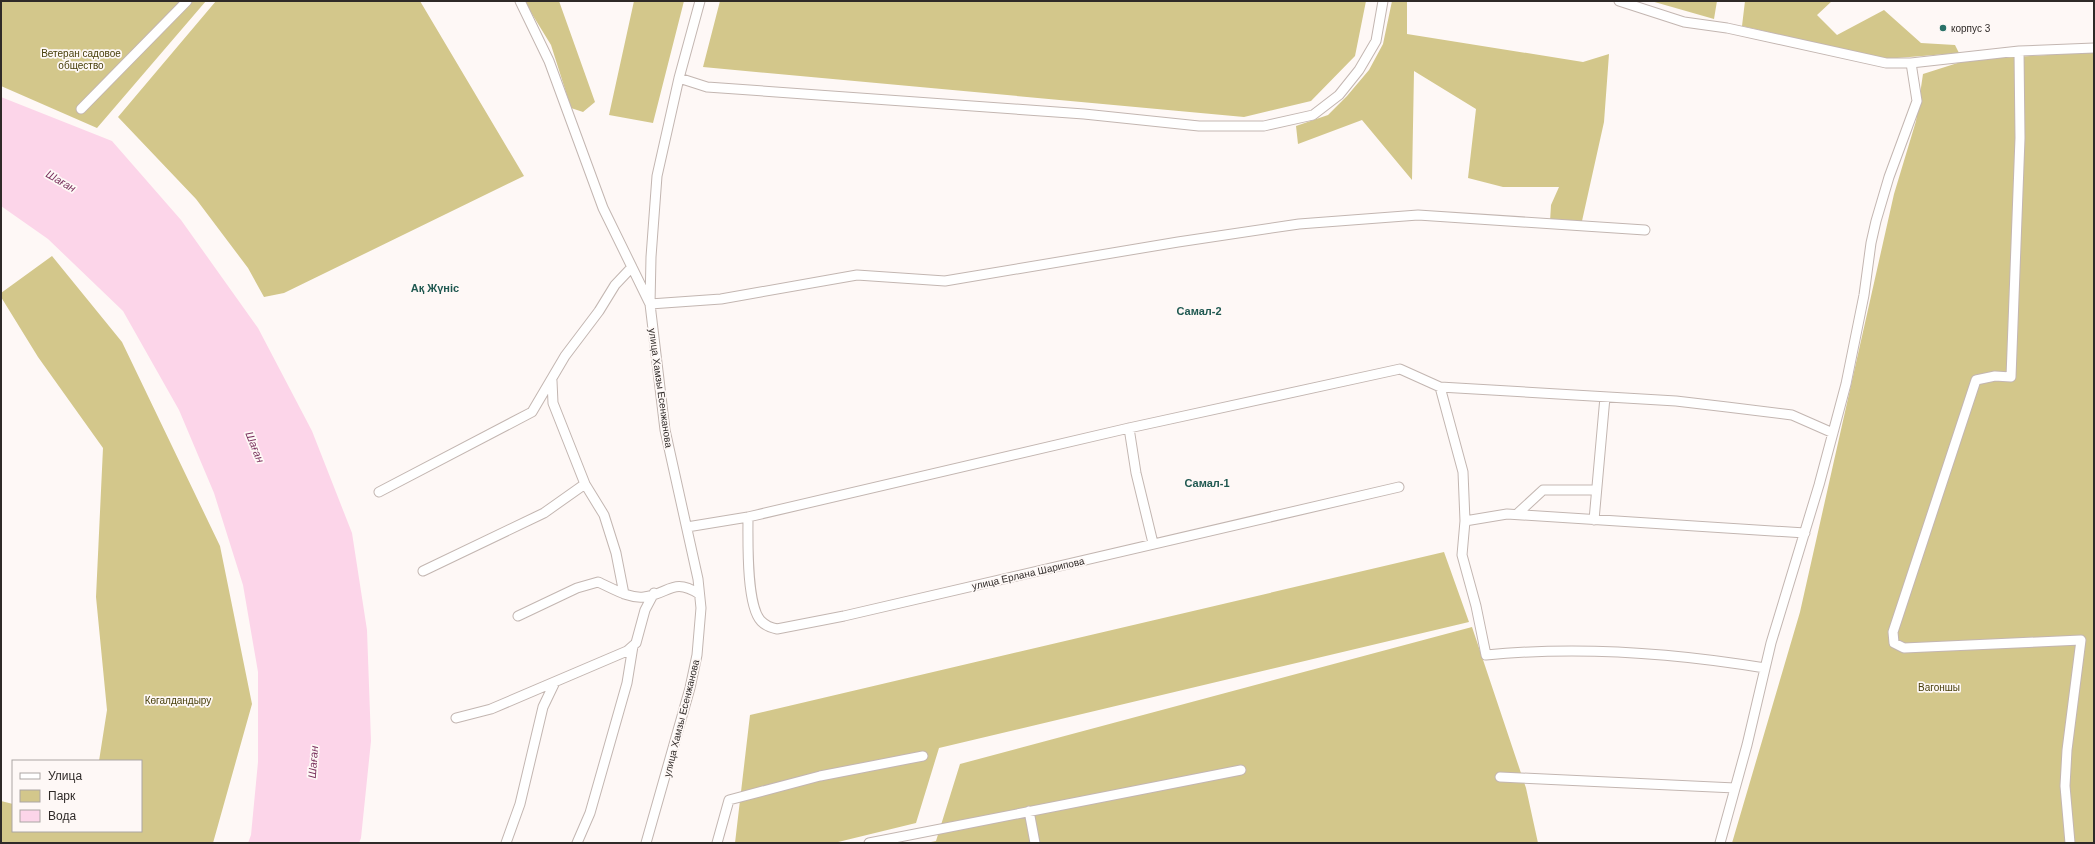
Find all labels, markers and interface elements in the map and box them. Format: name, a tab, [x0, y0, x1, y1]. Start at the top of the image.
marker: корпус 3	[1938, 23, 1948, 33]
place label: корпус 3	[1951, 23, 1991, 34]
park label: Ветеран садовое общество	[41, 48, 121, 71]
water label: Шаған	[44, 168, 78, 194]
district label: Ақ Жүніс	[411, 282, 459, 294]
district label: Самал-2	[1176, 305, 1222, 317]
street label: улица Хамзы Есенжанова	[647, 328, 674, 449]
water label: Шаған	[243, 430, 267, 464]
district label: Самал-1	[1184, 477, 1230, 489]
street label: улица Ерлана Шарипова	[971, 555, 1086, 592]
street label: улица Хамзы Есенжанова	[662, 658, 702, 778]
park label: Вагоншы	[1918, 682, 1960, 693]
park label: Көгалдандыру	[145, 695, 211, 706]
water label: Шаған	[306, 745, 320, 779]
legend	[12, 760, 142, 832]
text: Улица	[48, 769, 82, 783]
text: Парк	[48, 789, 76, 803]
text: Вода	[48, 809, 76, 823]

